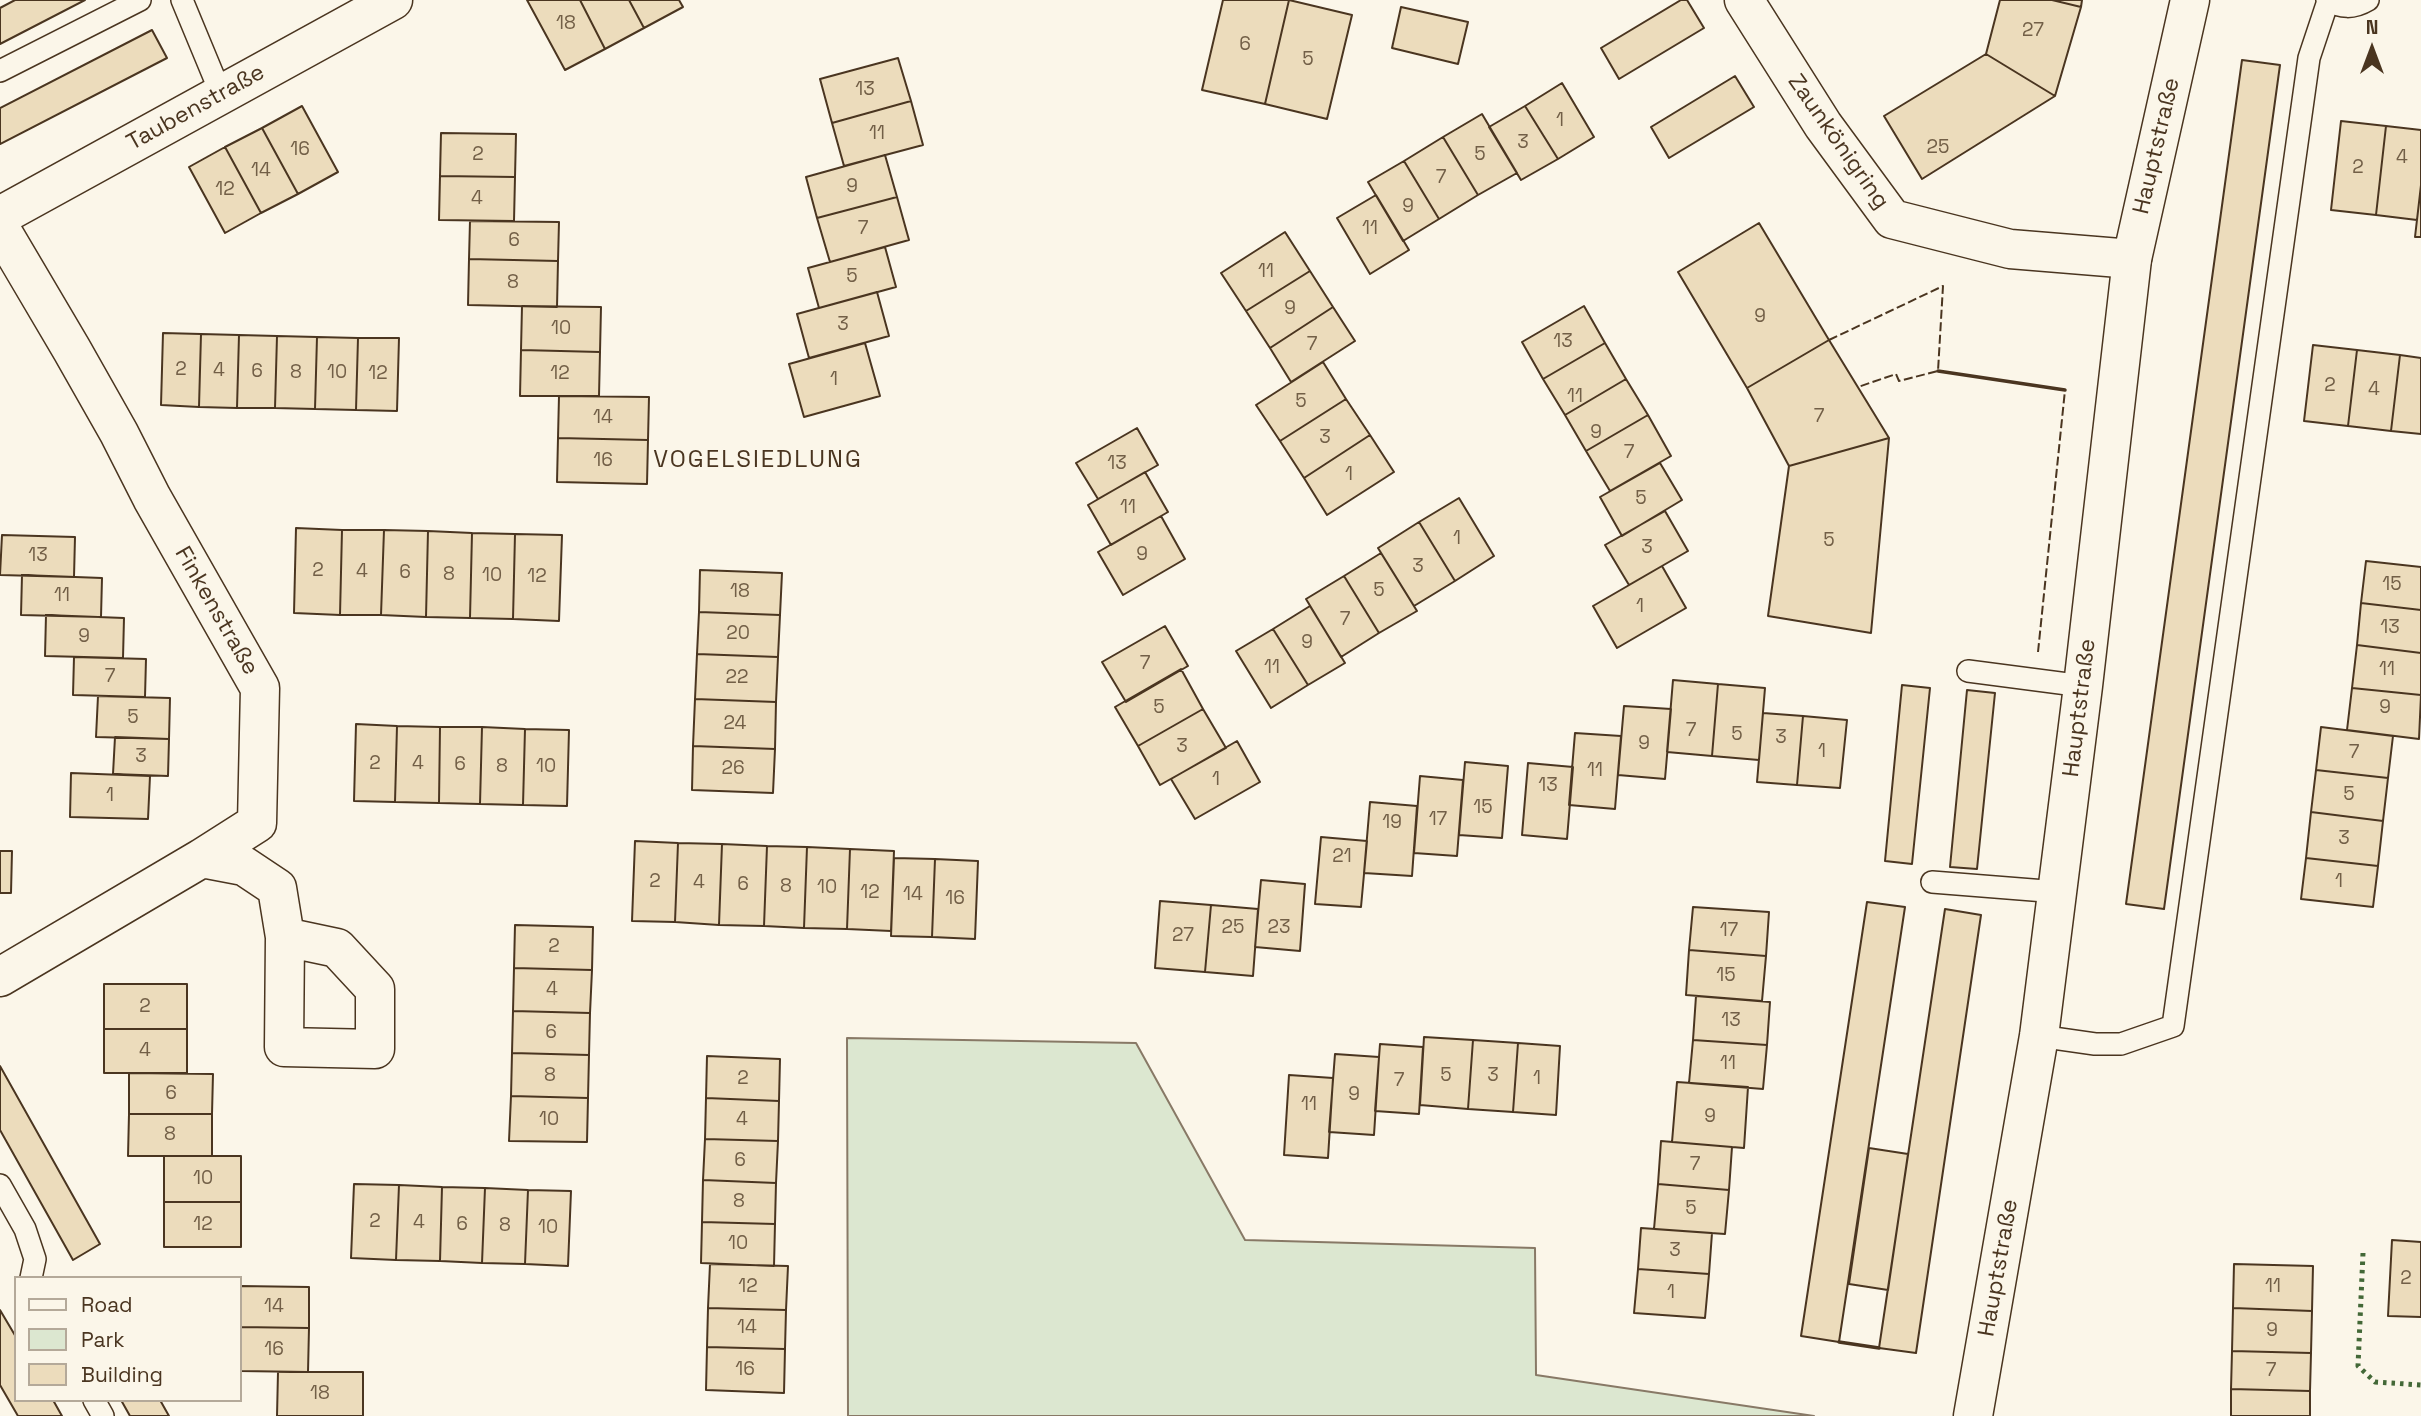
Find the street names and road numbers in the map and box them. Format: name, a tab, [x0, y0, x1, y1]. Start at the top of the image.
street label: Taubenstraße	[122, 59, 270, 157]
street label: Zaunkönigring	[1781, 69, 1895, 215]
street label: Hauptstraße	[2128, 75, 2186, 217]
street label: Finkenstraße	[168, 542, 264, 680]
street label: Hauptstraße	[2058, 637, 2102, 779]
street label: Hauptstraße	[1973, 1197, 2025, 1339]

